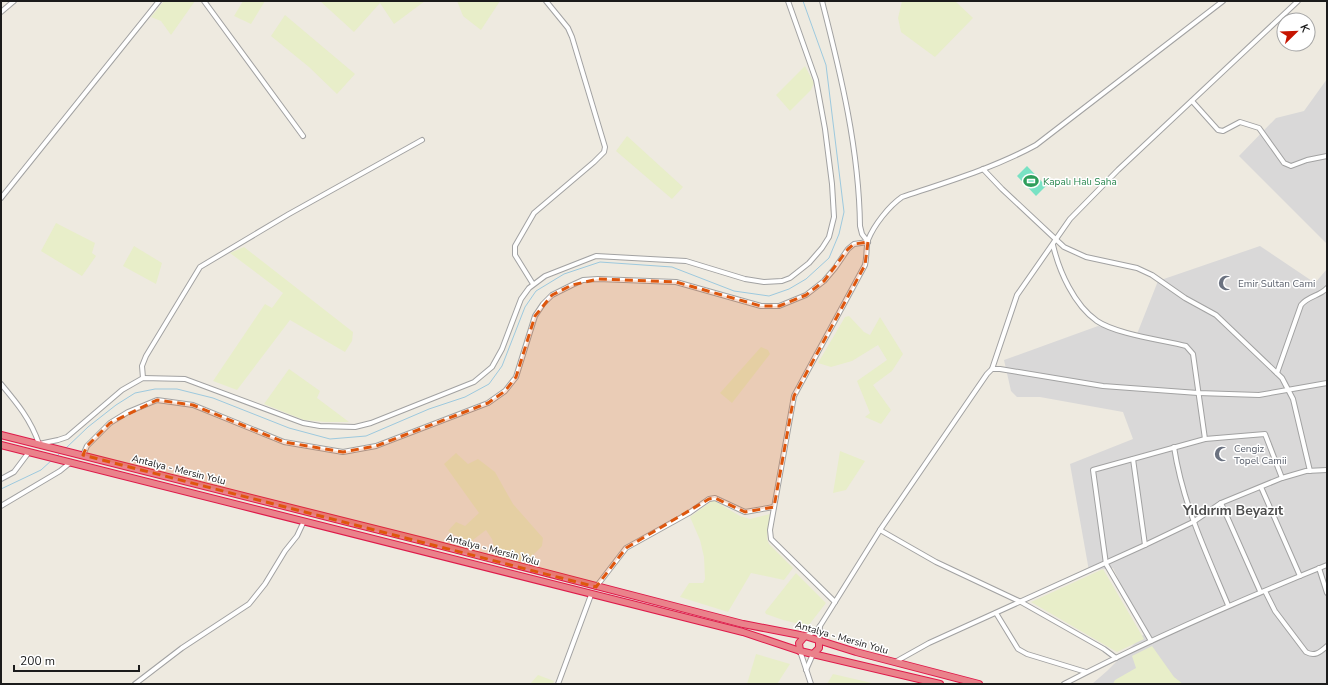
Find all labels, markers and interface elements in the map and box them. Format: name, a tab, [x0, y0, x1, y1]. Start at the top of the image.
north arrow	[1276, 12, 1316, 52]
text: K	[1296, 22, 1313, 35]
sports icon: Kapalı Halı Saha	[1022, 172, 1040, 190]
place label: Kapalı Halı Saha	[1043, 175, 1117, 189]
mosque icon: Emir Sultan Cami	[1217, 274, 1235, 292]
place label: Emir Sultan Cami	[1238, 277, 1315, 291]
place label: Cengiz Topel Camii	[1234, 442, 1287, 468]
mosque icon: Cengiz Topel Camii	[1213, 445, 1231, 463]
street label: Antalya - Mersin Yolu	[130, 452, 227, 488]
district label: Yıldırım Beyazıt	[1182, 501, 1284, 520]
street label: Antalya - Mersin Yolu	[444, 531, 541, 569]
street label: Antalya - Mersin Yolu	[793, 618, 890, 658]
scale bar	[14, 647, 139, 673]
text: 200 m	[20, 653, 55, 669]

